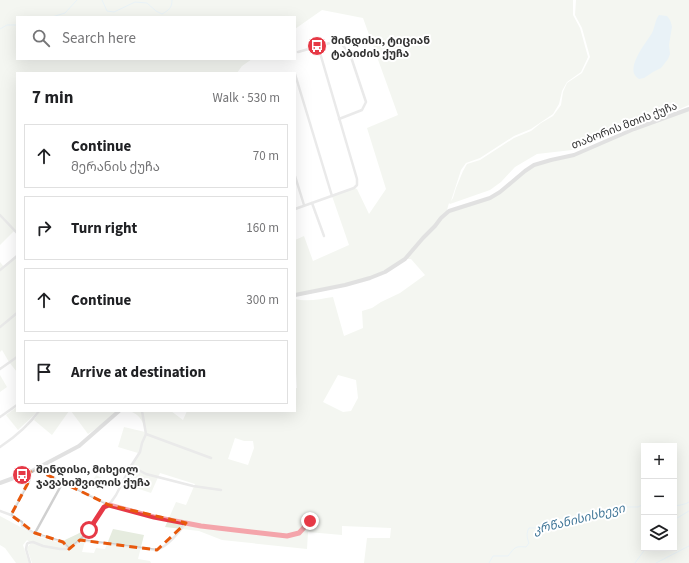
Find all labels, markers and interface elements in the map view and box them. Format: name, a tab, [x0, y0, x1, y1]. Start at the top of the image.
search box	[16, 16, 296, 60]
icon: search	[30, 27, 52, 49]
text: Search here	[62, 28, 136, 49]
place label: შინდისი, ტიციან ტაბიძის ქუჩა	[331, 33, 430, 61]
bus stop icon: შინდისი, ტიციან ტაბიძის ქუჩა	[306, 35, 328, 57]
text: 7 min	[32, 86, 73, 110]
text: Walk · 530 m	[212, 89, 280, 107]
street label: თაბორის მთის ქუჩა	[569, 98, 679, 153]
text: Continue	[71, 136, 131, 157]
icon: ahead	[33, 145, 55, 167]
text: 70 m	[253, 147, 279, 165]
text: მერანის ქუჩა	[71, 158, 160, 176]
icon: right	[33, 217, 55, 239]
text: Turn right	[71, 218, 137, 239]
text: 160 m	[246, 219, 279, 237]
icon: ahead	[33, 289, 55, 311]
text: Continue	[71, 290, 131, 311]
text: 300 m	[246, 291, 279, 309]
icon: arrive	[33, 361, 55, 383]
text: Arrive at destination	[71, 362, 206, 383]
map controls	[641, 443, 677, 551]
button: +	[641, 443, 677, 479]
place label: შინდისი, მიხეილ ჯავახიშვილის ქუჩა	[36, 462, 150, 490]
bus stop icon: შინდისი, მიხეილ ჯავახიშვილის ქუჩა	[11, 464, 33, 486]
button: −	[641, 479, 677, 515]
water label: კრწანისისხევი	[532, 500, 628, 539]
route end	[301, 512, 319, 530]
button: layers	[641, 515, 677, 551]
route start	[80, 521, 98, 539]

